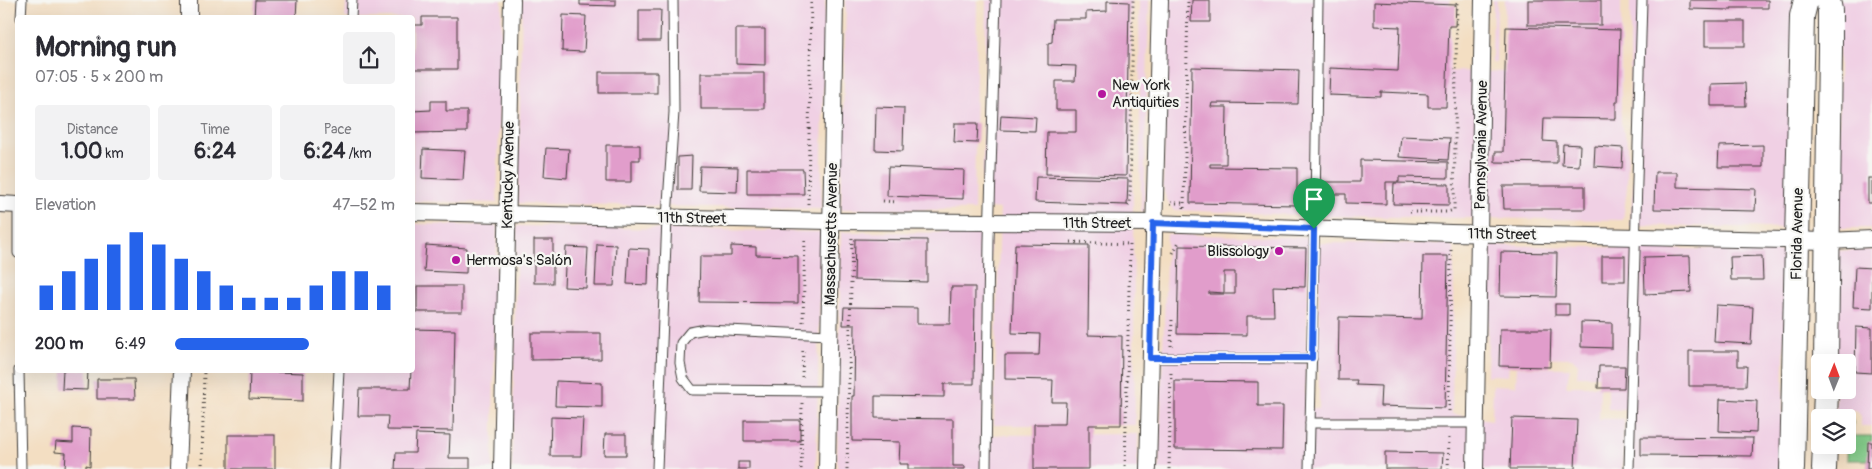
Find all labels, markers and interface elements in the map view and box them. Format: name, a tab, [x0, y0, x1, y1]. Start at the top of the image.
text: Morning run	[35, 30, 177, 65]
button: share	[343, 32, 395, 84]
text: 07:05 · 5 × 200 m	[35, 67, 163, 87]
place label: New York Antiquities	[1112, 76, 1179, 112]
street label: Pennsylvania Avenue	[1471, 79, 1492, 210]
marker: New York Antiquities	[1096, 88, 1108, 100]
street label: Kentucky Avenue	[498, 120, 519, 229]
text: Distance	[67, 121, 118, 138]
text: Time	[200, 121, 230, 138]
text: Pace	[324, 121, 352, 138]
text: 1.00	[61, 138, 102, 165]
text: 6:24	[194, 138, 236, 165]
text: 6:24	[304, 138, 345, 165]
text: km	[102, 145, 124, 162]
text: /km	[345, 145, 372, 162]
street label: Massachusetts Avenue	[821, 162, 842, 305]
pin	[1293, 178, 1335, 229]
icon: arrive	[1300, 185, 1328, 213]
street label: Florida Avenue	[1787, 187, 1808, 280]
text: Elevation	[35, 195, 96, 215]
text: 47–52 m	[333, 195, 395, 215]
street label: 11th Street	[657, 208, 727, 229]
street label: 11th Street	[1063, 214, 1132, 233]
street label: 11th Street	[1467, 224, 1537, 245]
place label: Blissology	[1207, 242, 1270, 261]
marker: Blissology	[1273, 245, 1285, 257]
place label: Hermosa's Salón	[466, 251, 572, 270]
marker: Hermosa's Salón	[450, 254, 462, 266]
text: 200 m	[35, 334, 83, 354]
text: 6:49	[115, 334, 146, 354]
north arrow	[1811, 354, 1856, 399]
map controls	[1811, 354, 1856, 454]
button: layers	[1811, 409, 1856, 454]

